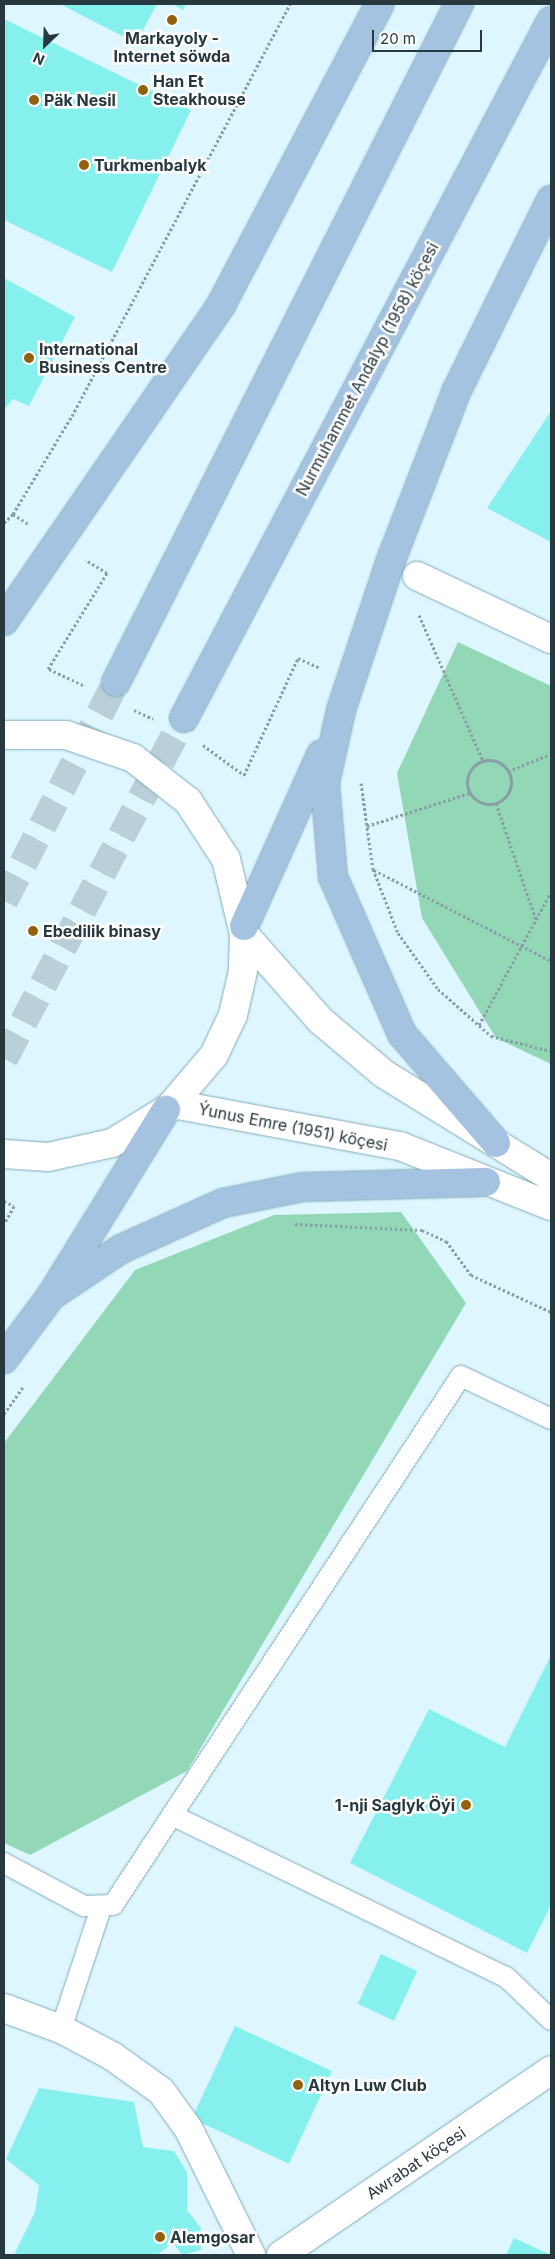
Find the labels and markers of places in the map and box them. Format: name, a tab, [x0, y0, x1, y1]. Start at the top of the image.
marker: Markayoly - Internet söwda	[166, 14, 178, 26]
place label: Markayoly - Internet söwda	[114, 28, 230, 66]
place label: Han Et Steakhouse	[153, 71, 246, 109]
marker: Han Et Steakhouse	[137, 84, 149, 96]
place label: Päk Nesil	[44, 90, 116, 110]
marker: Päk Nesil	[28, 94, 40, 106]
place label: Turkmenbalyk	[94, 155, 207, 175]
marker: Turkmenbalyk	[78, 159, 90, 171]
place label: International Business Centre	[39, 339, 167, 377]
marker: International Business Centre	[23, 352, 35, 364]
place label: Ebedilik binasy	[43, 921, 161, 941]
marker: Ebedilik binasy	[27, 925, 39, 937]
place label: 1-nji Saglyk Öýi	[335, 1795, 455, 1815]
marker: 1-nji Saglyk Öýi	[459, 1798, 473, 1812]
place label: Altyn Luw Club	[308, 2075, 427, 2095]
marker: Altyn Luw Club	[292, 2079, 304, 2091]
place label: Alemgosar	[170, 2227, 255, 2247]
marker: Alemgosar	[154, 2231, 166, 2243]

